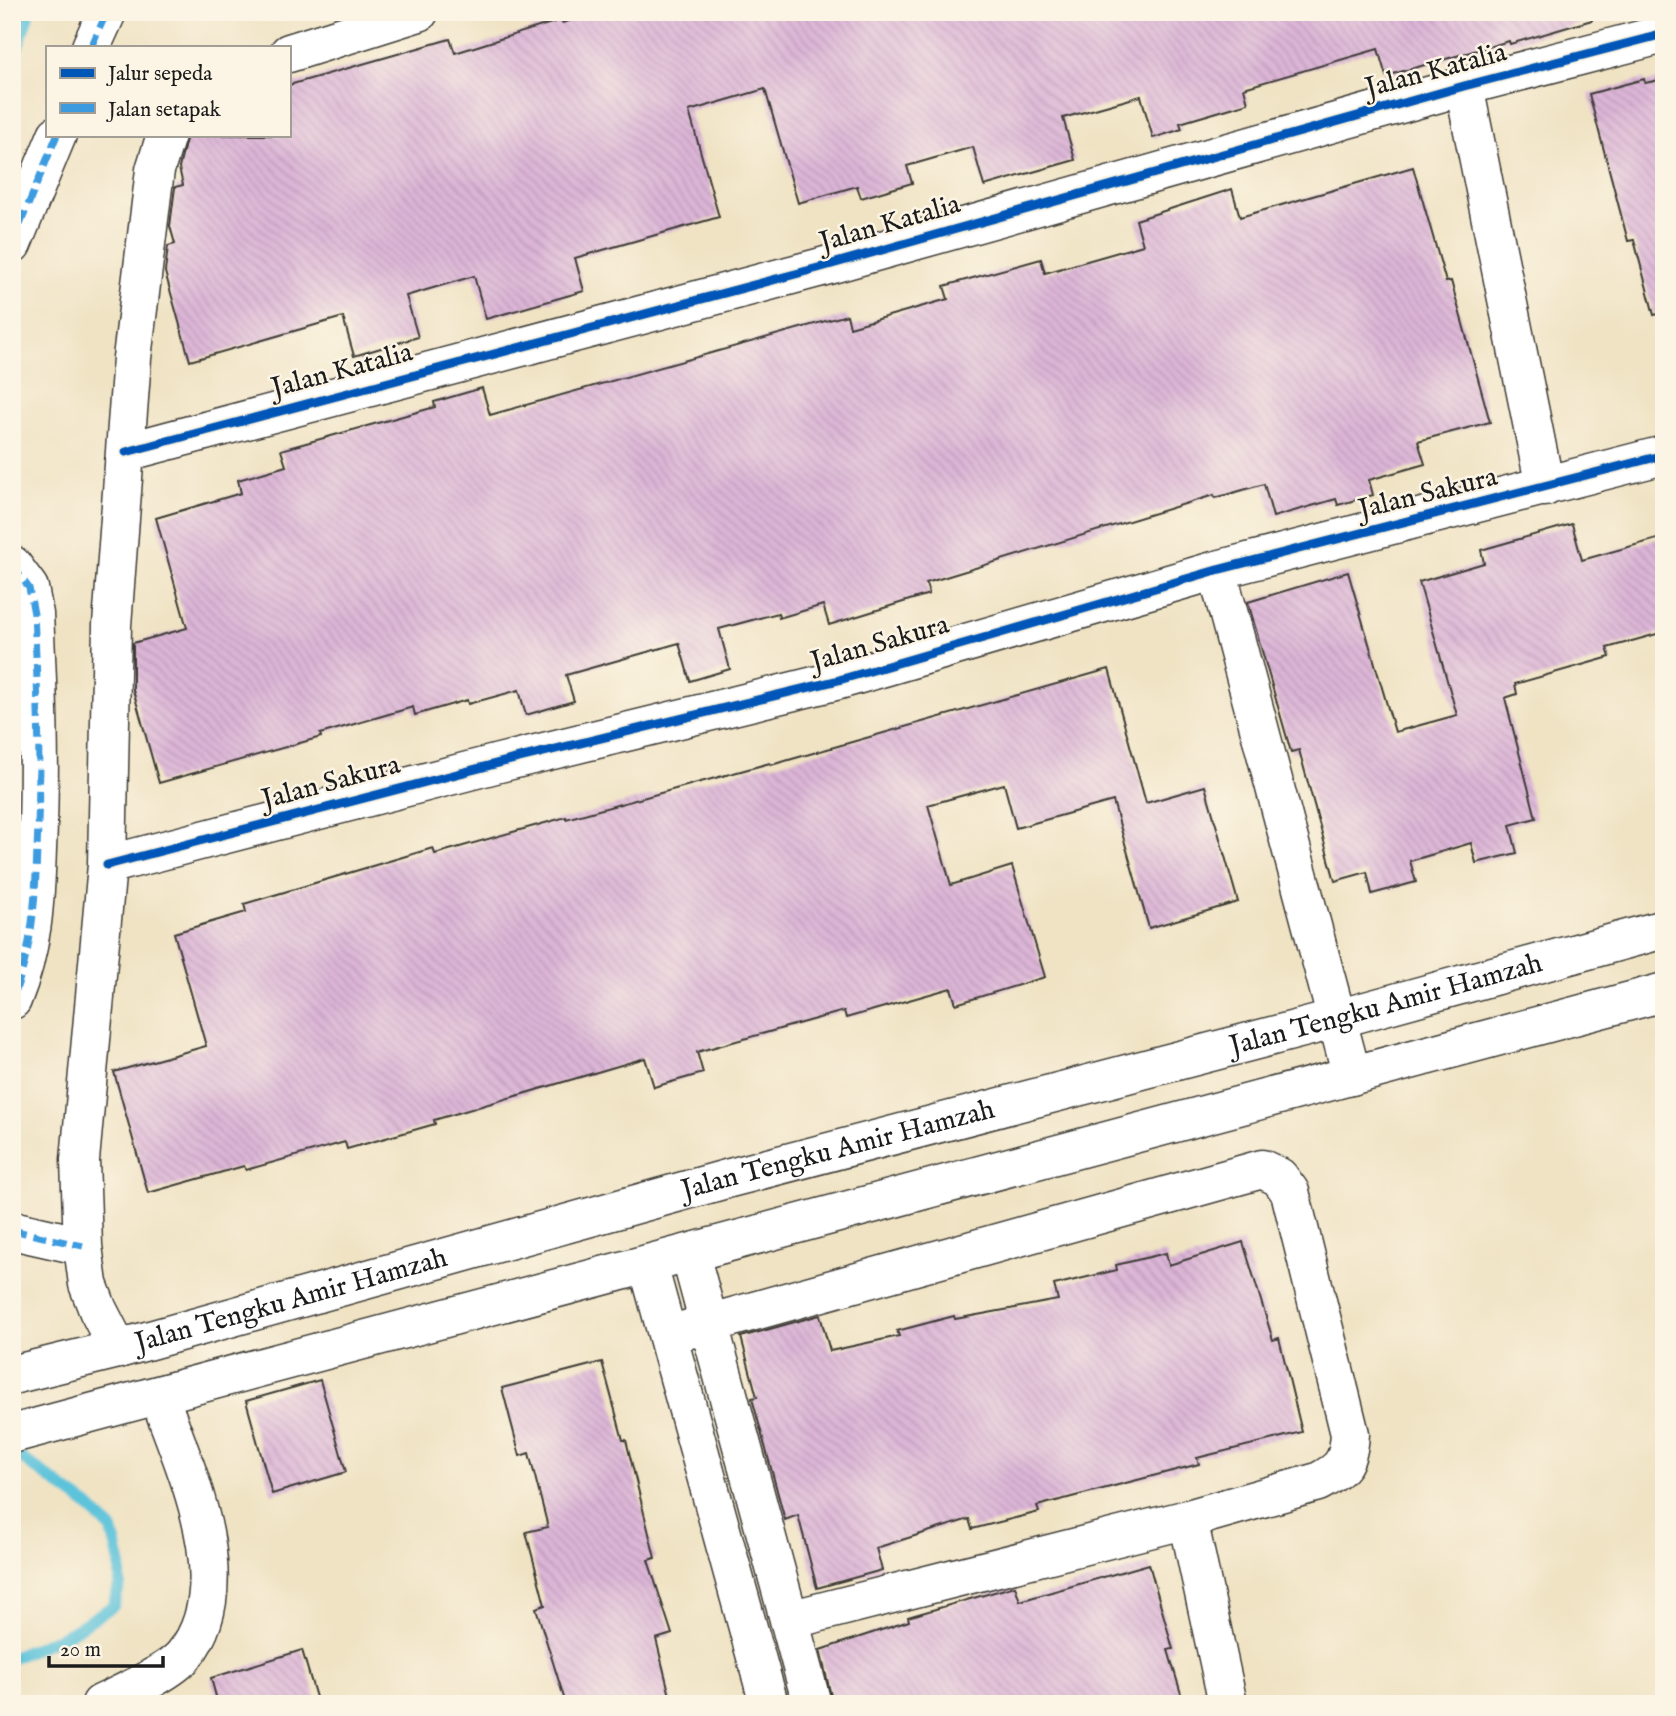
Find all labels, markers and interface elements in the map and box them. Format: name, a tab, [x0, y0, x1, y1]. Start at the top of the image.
street label: Jalan Katalia	[1359, 35, 1511, 107]
legend	[46, 46, 290, 136]
text: Jalur sepeda	[106, 61, 213, 88]
text: Jalan setapak	[106, 97, 221, 124]
street label: Jalan Katalia	[813, 187, 965, 262]
street label: Jalan Katalia	[265, 335, 417, 407]
street label: Jalan Sakura	[1352, 460, 1502, 529]
street label: Jalan Sakura	[804, 607, 954, 681]
street label: Jalan Sakura	[255, 747, 405, 819]
street label: Jalan Tengku Amir Hamzah	[1223, 946, 1546, 1065]
street label: Jalan Tengku Amir Hamzah	[674, 1092, 998, 1209]
street label: Jalan Tengku Amir Hamzah	[128, 1240, 451, 1362]
scale bar	[49, 1625, 163, 1669]
text: 20 m	[60, 1637, 101, 1664]

